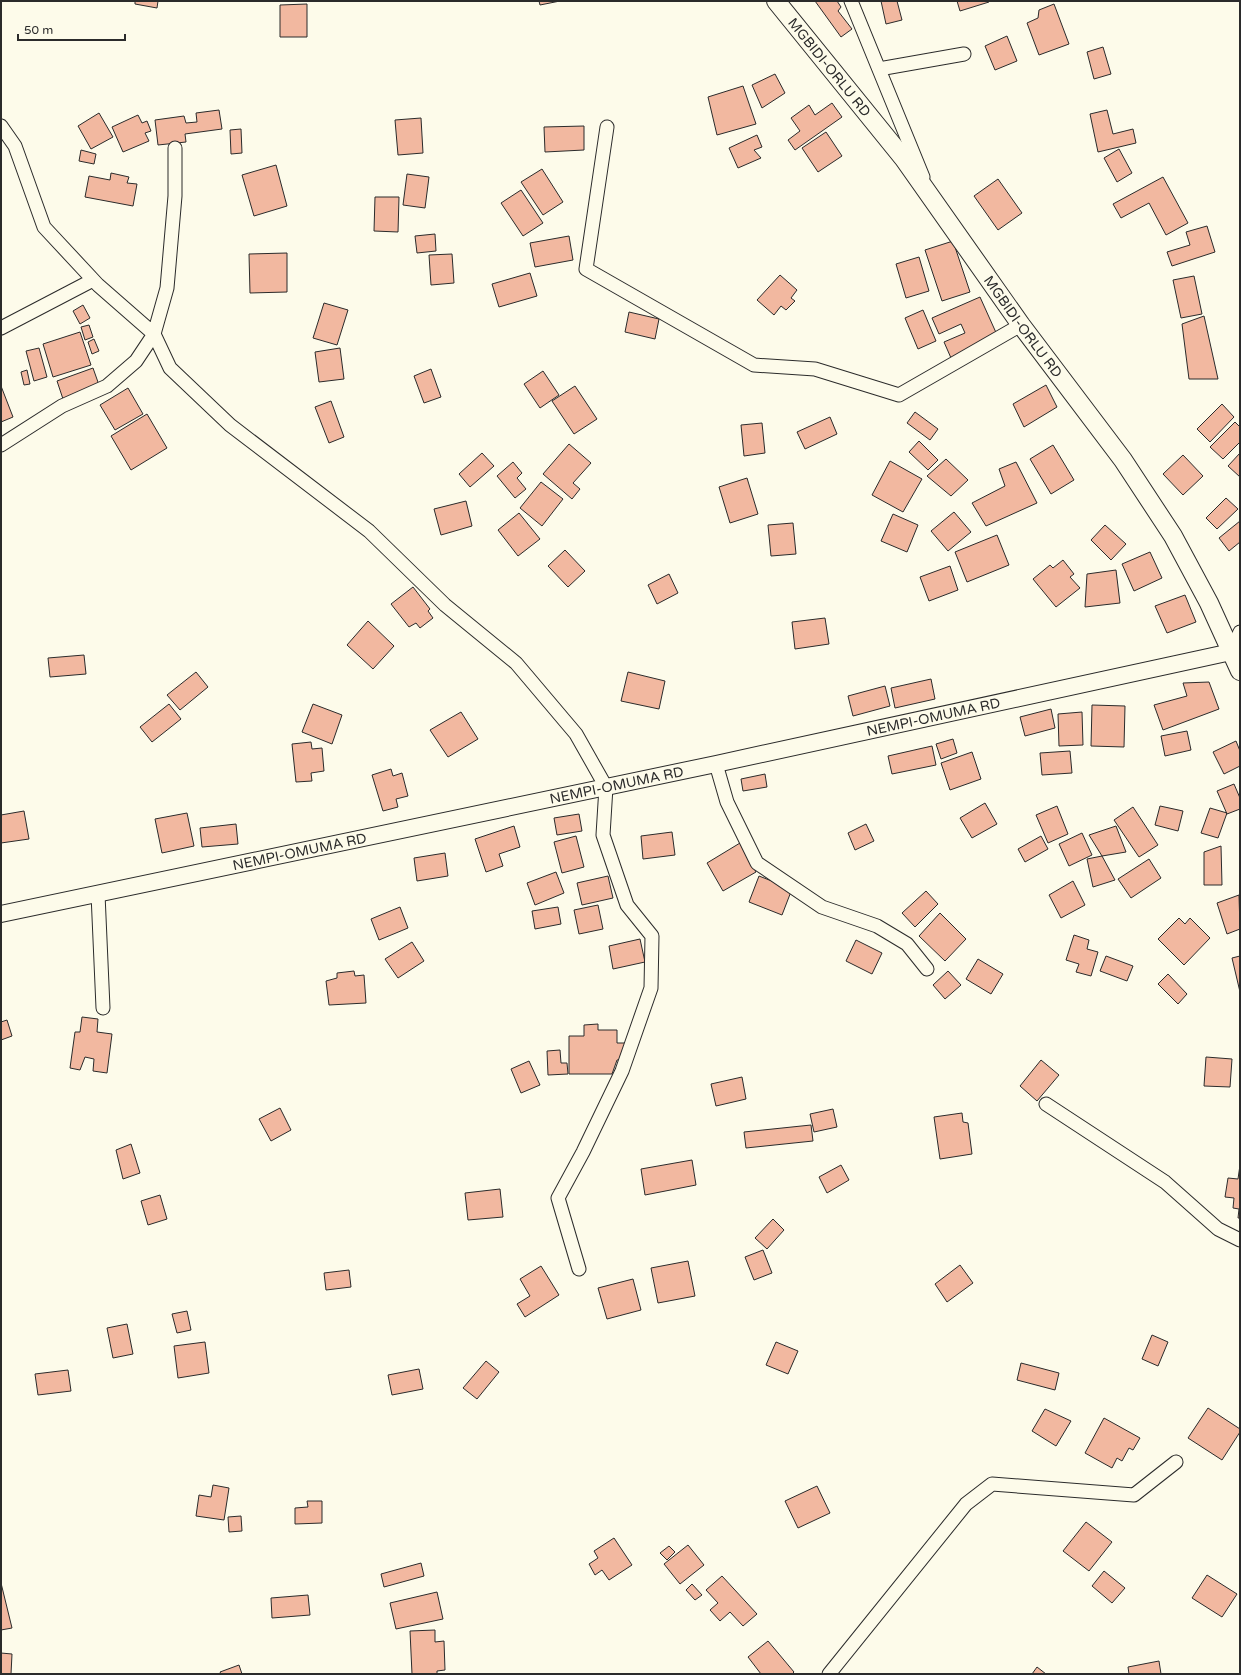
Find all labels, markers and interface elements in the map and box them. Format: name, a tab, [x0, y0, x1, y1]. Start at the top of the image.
street label: MGBIDI-ORLU RD	[784, 15, 874, 120]
scale bar	[18, 16, 125, 42]
text: 50 m	[24, 23, 53, 37]
street label: MGBIDI-ORLU RD	[980, 273, 1066, 381]
street label: NEMPI-OMUMA RD	[865, 694, 1002, 740]
street label: NEMPI-OMUMA RD	[548, 763, 685, 808]
street label: NEMPI-OMUMA RD	[231, 830, 368, 874]

